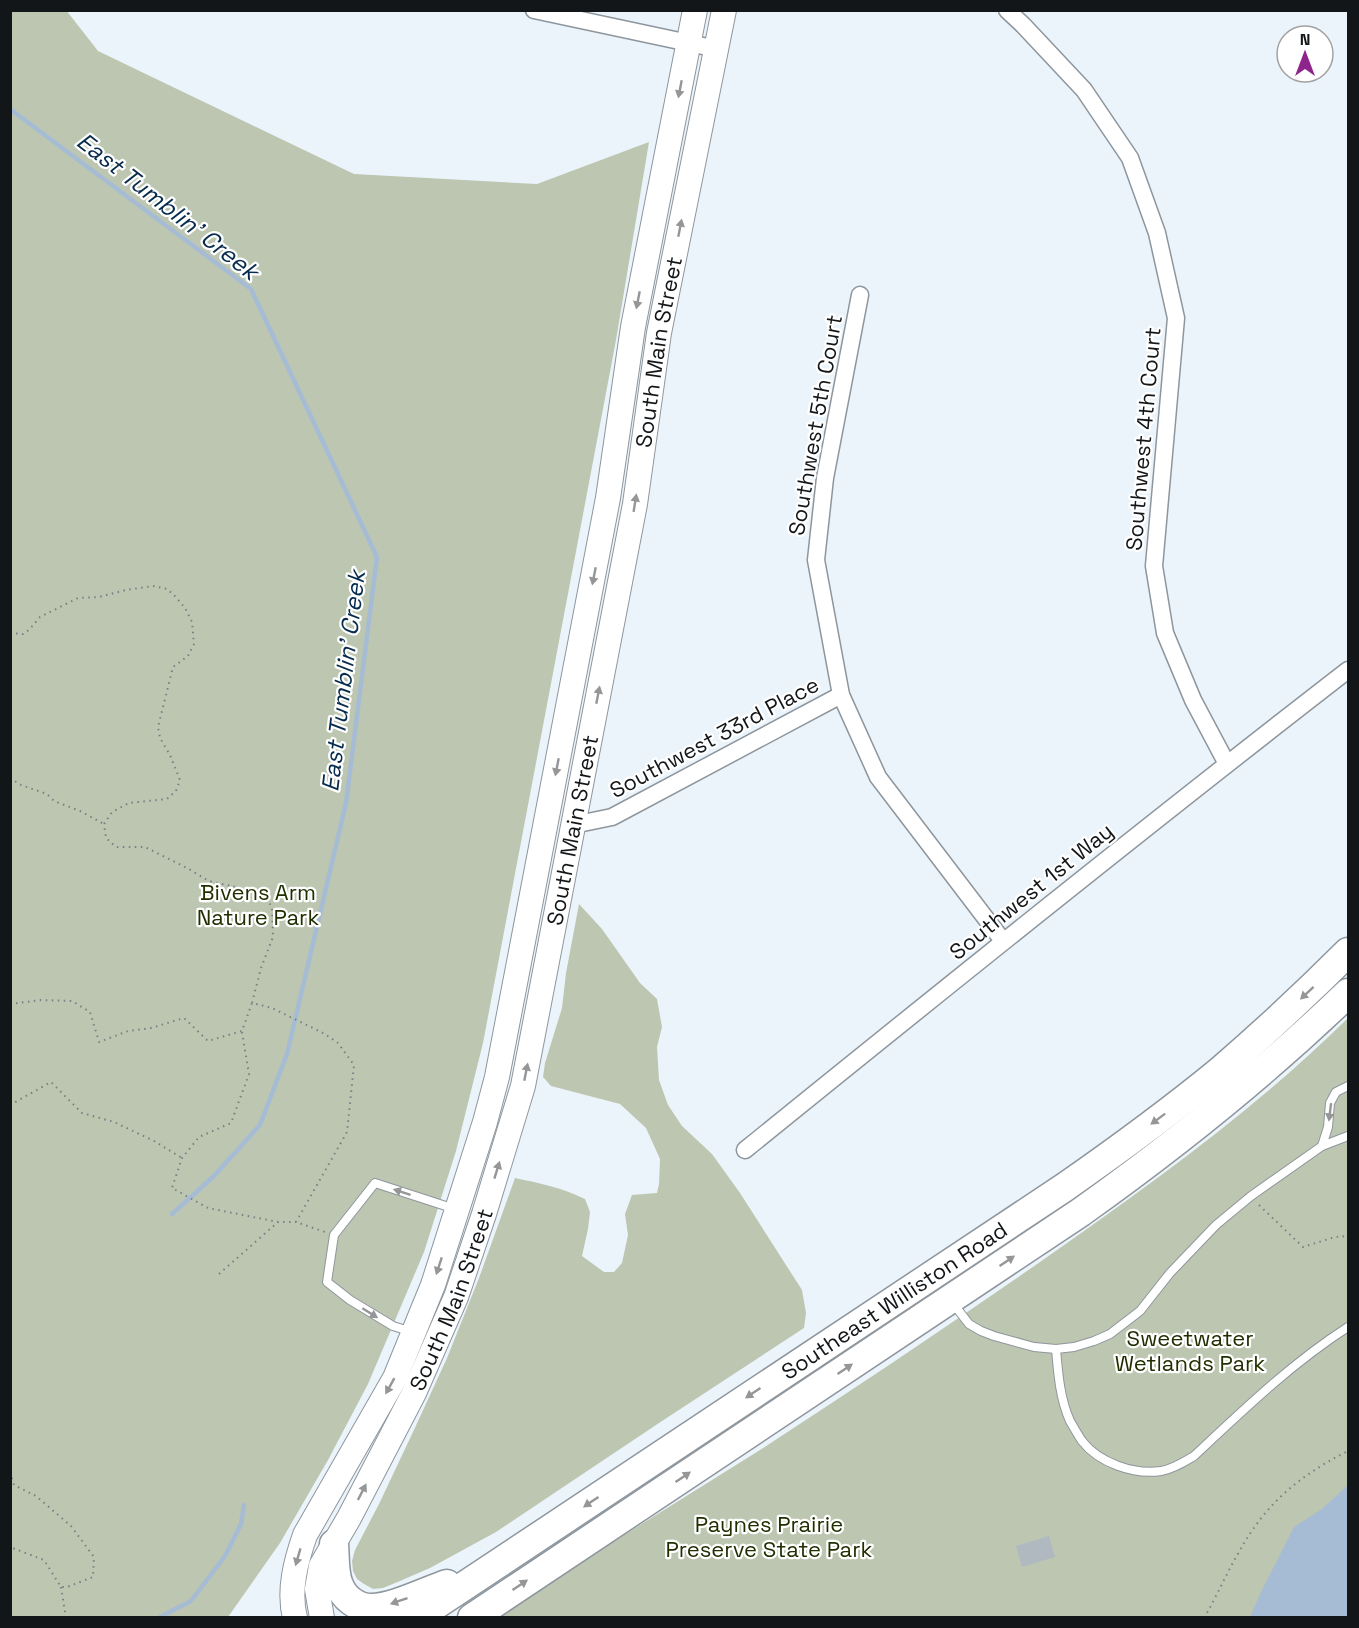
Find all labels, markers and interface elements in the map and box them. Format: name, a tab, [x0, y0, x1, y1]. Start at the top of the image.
north arrow	[1275, 24, 1335, 84]
text: N	[1300, 29, 1310, 50]
one-way arrow	[675, 79, 684, 98]
water label: East Tumblin' Creek	[71, 125, 268, 289]
one-way arrow	[676, 218, 685, 237]
street label: South Main Street	[629, 254, 688, 449]
one-way arrow	[633, 291, 642, 310]
street label: Southwest 5th Court	[782, 312, 848, 538]
street label: Southwest 4th Court	[1119, 326, 1167, 552]
one-way arrow	[630, 493, 639, 512]
water label: East Tumblin' Creek	[314, 566, 372, 793]
one-way arrow	[589, 567, 598, 586]
street label: Southwest 33rd Place	[605, 670, 823, 804]
one-way arrow	[594, 685, 603, 704]
street label: South Main Street	[540, 733, 604, 928]
one-way arrow	[552, 758, 561, 777]
street label: Southwest 1st Way	[943, 816, 1119, 966]
park label: Bivens Arm Nature Park	[197, 878, 319, 931]
one-way arrow	[1299, 986, 1314, 1000]
one-way arrow	[522, 1062, 531, 1081]
one-way arrow	[1325, 1102, 1334, 1121]
one-way arrow	[1151, 1113, 1166, 1125]
one-way arrow	[493, 1161, 502, 1179]
one-way arrow	[393, 1187, 411, 1196]
street label: South Main Street	[403, 1205, 499, 1395]
street label: Southeast Williston Road	[776, 1215, 1012, 1386]
one-way arrow	[999, 1255, 1015, 1267]
one-way arrow	[434, 1257, 444, 1275]
one-way arrow	[362, 1307, 378, 1318]
park label: Sweetwater Wetlands Park	[1115, 1324, 1265, 1377]
one-way arrow	[837, 1364, 853, 1375]
one-way arrow	[385, 1378, 395, 1395]
one-way arrow	[745, 1388, 762, 1399]
one-way arrow	[674, 1471, 690, 1483]
one-way arrow	[357, 1484, 367, 1501]
one-way arrow	[583, 1496, 600, 1507]
park label: Paynes Prairie Preserve State Park	[666, 1510, 873, 1563]
one-way arrow	[293, 1548, 302, 1566]
one-way arrow	[512, 1579, 528, 1591]
one-way arrow	[390, 1597, 408, 1606]

